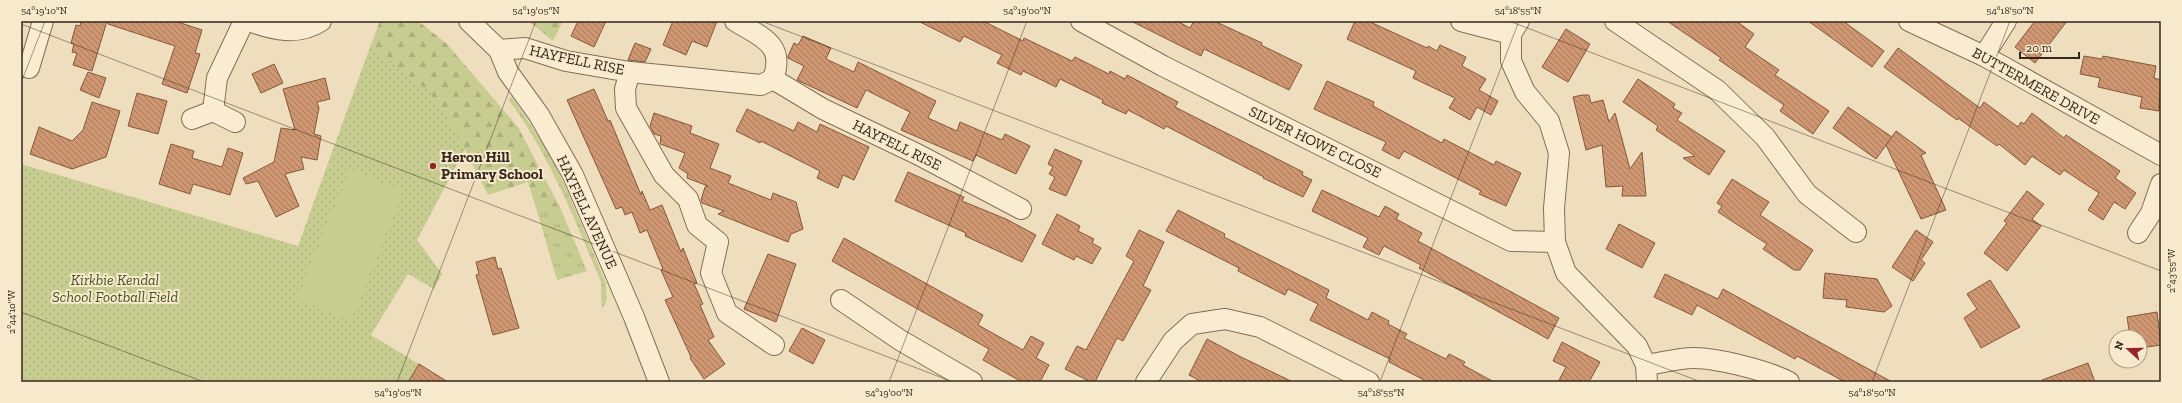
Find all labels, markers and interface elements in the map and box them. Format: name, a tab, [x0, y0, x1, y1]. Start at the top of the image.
text: 54°19'10"N	[21, 5, 68, 17]
text: 54°19'05"N	[512, 5, 560, 17]
text: 54°19'00"N	[1003, 5, 1052, 17]
text: 54°18'55"N	[1495, 5, 1542, 17]
text: 54°18'50"N	[1986, 5, 2034, 17]
scale bar	[2020, 34, 2079, 60]
street label: HAYFELL RISE	[528, 41, 626, 79]
text: 20 m	[2026, 41, 2053, 55]
street label: BUTTERMERE DRIVE	[1969, 43, 2103, 129]
street label: SILVER HOWE CLOSE	[1246, 102, 1384, 182]
street label: HAYFELL RISE	[850, 116, 945, 174]
place label: Heron Hill Primary School	[441, 148, 543, 183]
street label: HAYFELL AVENUE	[553, 152, 621, 272]
marker: Heron Hill Primary School	[428, 161, 438, 171]
text: 2°43'55"W	[2166, 248, 2178, 293]
park label: Kirkbie Kendal School Football Field	[52, 271, 178, 306]
text: 2°44'10"W	[6, 289, 18, 334]
north arrow	[2108, 329, 2148, 369]
text: N	[2112, 339, 2127, 352]
text: 54°19'05"N	[374, 387, 422, 399]
text: 54°19'00"N	[865, 387, 914, 399]
text: 54°18'55"N	[1358, 387, 1405, 399]
text: 54°18'50"N	[1848, 387, 1896, 399]

